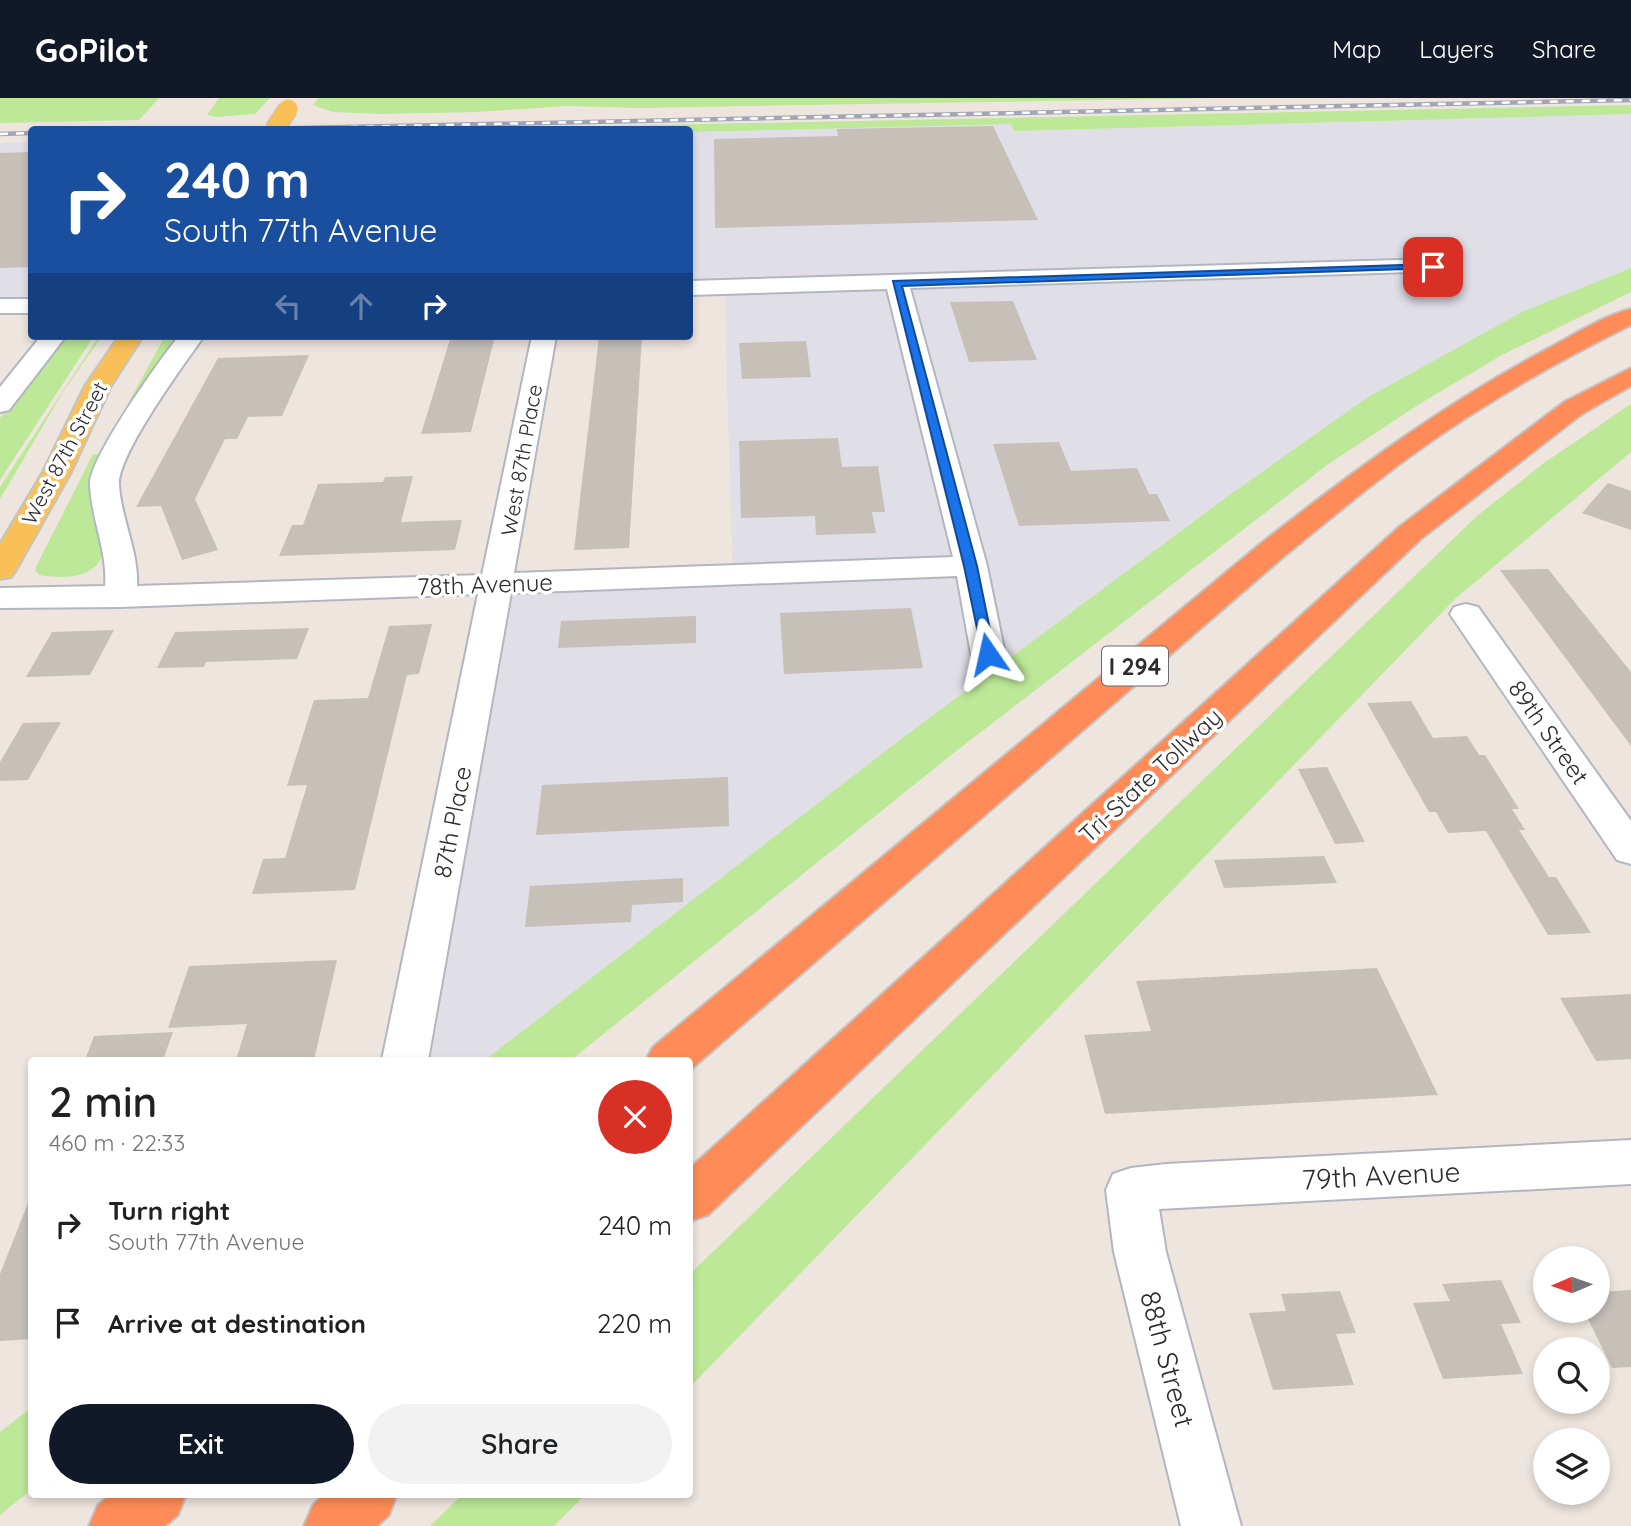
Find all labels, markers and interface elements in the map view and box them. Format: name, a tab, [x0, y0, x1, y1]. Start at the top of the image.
text: GoPilot	[35, 29, 149, 70]
text: Map	[1332, 34, 1381, 64]
text: Layers	[1419, 34, 1494, 64]
text: Share	[1532, 34, 1596, 64]
text: 240 m	[164, 149, 310, 210]
icon: right	[49, 154, 140, 245]
text: South 77th Avenue	[164, 210, 437, 250]
pin	[1403, 237, 1463, 297]
icon: arrive	[1414, 248, 1452, 286]
icon: left	[269, 287, 307, 325]
icon: ahead	[342, 287, 380, 325]
icon: right	[415, 287, 453, 325]
street label: West 87th Street	[15, 377, 113, 529]
street label: West 87th Place	[495, 382, 547, 538]
street label: 78th Avenue	[417, 567, 553, 601]
position arrow	[951, 617, 1025, 691]
road number: I 294	[1102, 646, 1168, 686]
street label: 89th Street	[1502, 674, 1596, 790]
street label: Tri-State Tollway	[1072, 701, 1228, 849]
street label: 87th Place	[426, 764, 478, 880]
text: 2 min	[49, 1075, 157, 1128]
button: close	[598, 1080, 672, 1154]
text: 460 m · 22:33	[49, 1128, 185, 1157]
street label: 79th Avenue	[1301, 1153, 1461, 1197]
text: Turn right	[108, 1194, 230, 1227]
icon: right	[49, 1206, 87, 1244]
text: 240 m	[598, 1209, 672, 1242]
text: South 77th Avenue	[108, 1227, 304, 1256]
north arrow	[1533, 1246, 1610, 1323]
map controls	[1533, 1246, 1610, 1505]
street label: 88th Street	[1133, 1287, 1203, 1431]
icon: arrive	[49, 1304, 87, 1342]
text: Arrive at destination	[108, 1307, 366, 1340]
text: 220 m	[597, 1307, 672, 1340]
button: search	[1533, 1337, 1610, 1414]
button: Exit	[49, 1404, 354, 1484]
button: Share	[368, 1404, 672, 1484]
button: layers	[1533, 1428, 1610, 1505]

